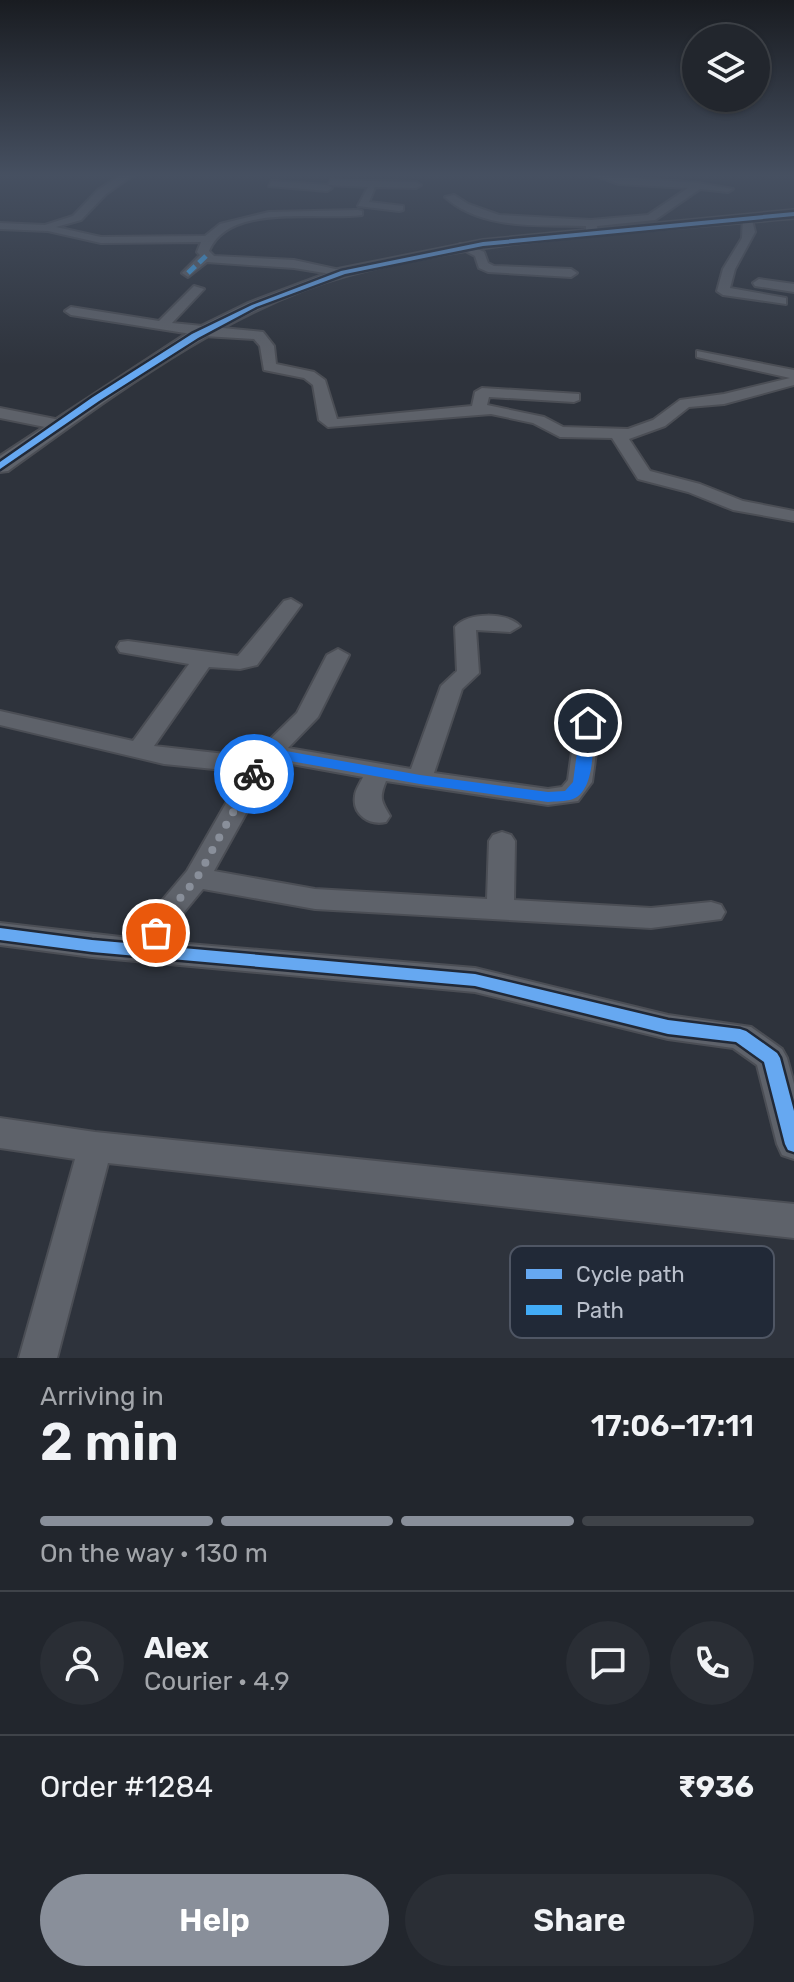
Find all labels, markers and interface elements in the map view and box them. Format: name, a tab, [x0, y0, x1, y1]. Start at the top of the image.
map controls	[682, 24, 770, 112]
button: layers	[682, 24, 770, 112]
pin	[554, 689, 622, 757]
icon: home	[566, 701, 610, 745]
courier	[214, 734, 294, 814]
icon: bike	[232, 752, 276, 796]
pin	[122, 899, 190, 967]
icon: bag	[134, 911, 178, 955]
legend	[510, 1246, 774, 1338]
text: Cycle path	[576, 1261, 685, 1288]
text: Path	[576, 1297, 624, 1324]
text: Arriving in	[40, 1381, 164, 1412]
text: 17:06–17:11	[591, 1408, 754, 1444]
text: 2 min	[40, 1411, 179, 1473]
text: On the way · 130 m	[40, 1538, 268, 1569]
button: person	[40, 1621, 124, 1705]
button: chat	[566, 1621, 650, 1705]
button: phone	[670, 1621, 754, 1705]
text: Alex	[144, 1630, 209, 1666]
text: Courier · 4.9	[144, 1666, 290, 1697]
text: Order #1284	[40, 1769, 213, 1805]
text: ₹936	[678, 1769, 754, 1805]
button: Help	[40, 1874, 389, 1966]
button: Share	[405, 1874, 754, 1966]

